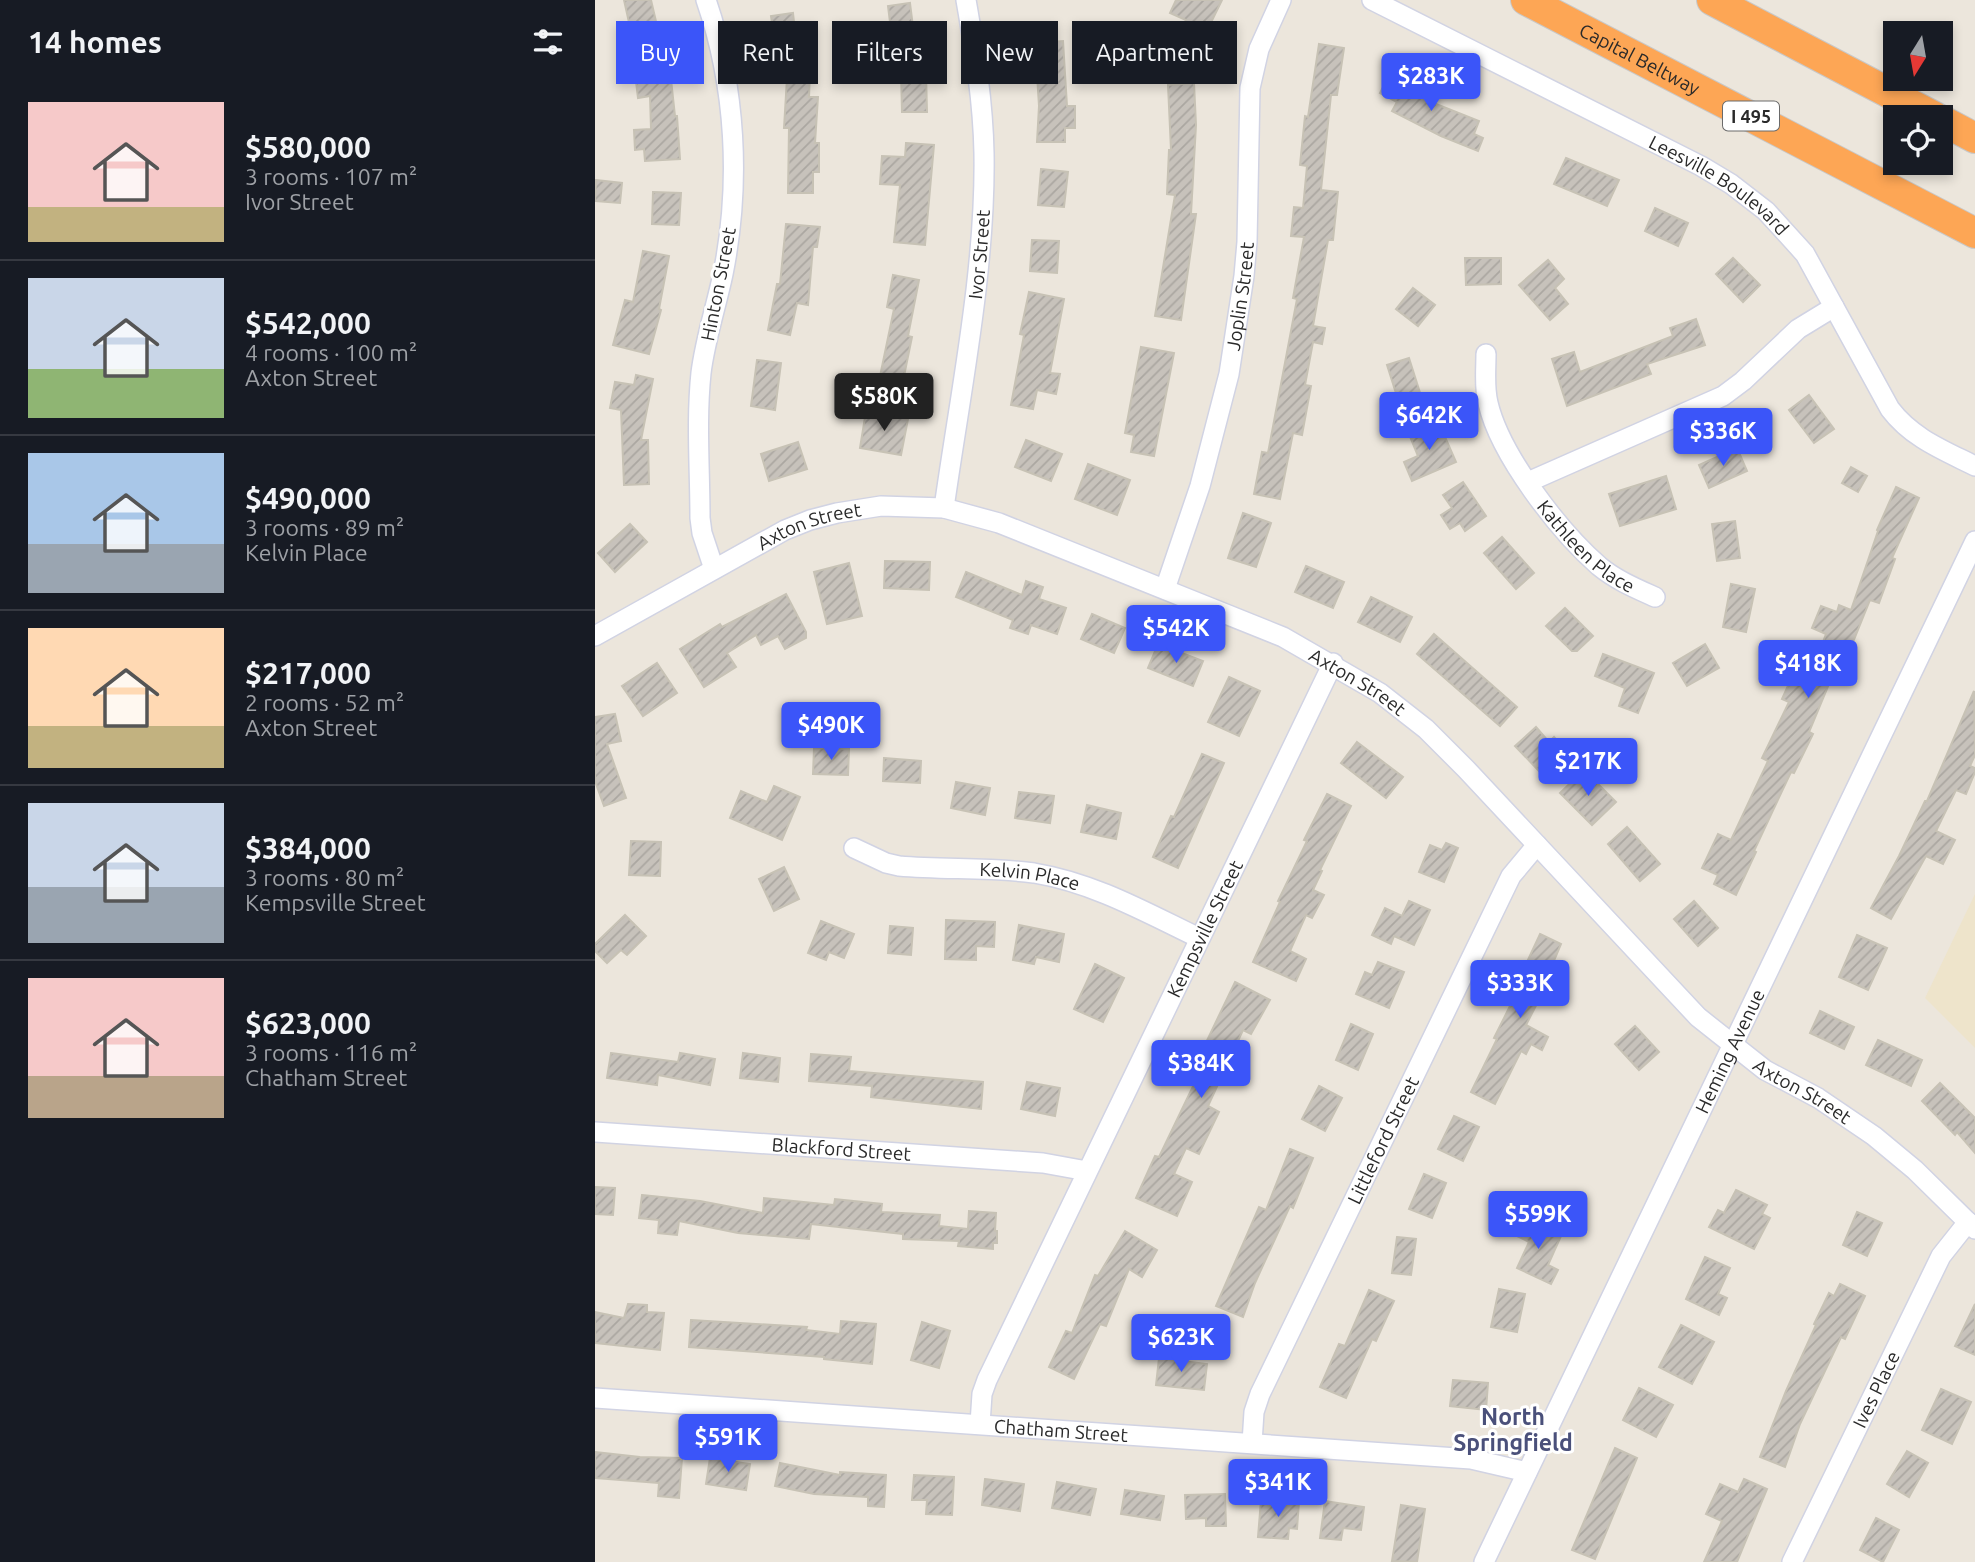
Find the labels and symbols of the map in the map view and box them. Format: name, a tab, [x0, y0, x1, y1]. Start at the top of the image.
street label: Capital Beltway	[1576, 19, 1703, 99]
north arrow	[1883, 21, 1953, 91]
pin: $283K	[1382, 54, 1480, 113]
road number: I 495	[1723, 102, 1779, 131]
street label: Leesville Boulevard	[1645, 131, 1793, 240]
street label: Ivor Street	[964, 209, 994, 301]
street label: Hinton Street	[696, 225, 740, 343]
street label: Joplin Street	[1222, 240, 1258, 352]
pin: $580K	[835, 374, 933, 433]
pin: $642K	[1380, 392, 1478, 452]
pin: $336K	[1674, 408, 1772, 468]
street label: Kathleen Place	[1533, 496, 1638, 597]
street label: Axton Street	[753, 498, 863, 554]
pin: $542K	[1127, 606, 1225, 665]
pin: $418K	[1759, 640, 1857, 700]
street label: Axton Street	[1305, 644, 1411, 720]
pin: $490K	[782, 702, 880, 762]
pin: $217K	[1539, 738, 1637, 798]
street label: Kempsville Street	[1162, 856, 1247, 1001]
street label: Kelvin Place	[979, 858, 1083, 895]
pin: $333K	[1471, 960, 1569, 1020]
street label: Heming Avenue	[1691, 985, 1769, 1117]
pin: $384K	[1152, 1040, 1250, 1100]
street label: Axton Street	[1749, 1054, 1856, 1129]
street label: Littleford Street	[1343, 1073, 1423, 1208]
street label: Blackford Street	[771, 1133, 912, 1165]
pin: $599K	[1489, 1192, 1587, 1251]
pin: $623K	[1132, 1314, 1230, 1374]
street label: Ives Place	[1848, 1347, 1904, 1431]
district label: North Springfield	[1453, 1404, 1573, 1455]
pin: $591K	[679, 1414, 777, 1474]
street label: Chatham Street	[993, 1415, 1129, 1446]
pin: $341K	[1229, 1460, 1327, 1519]

